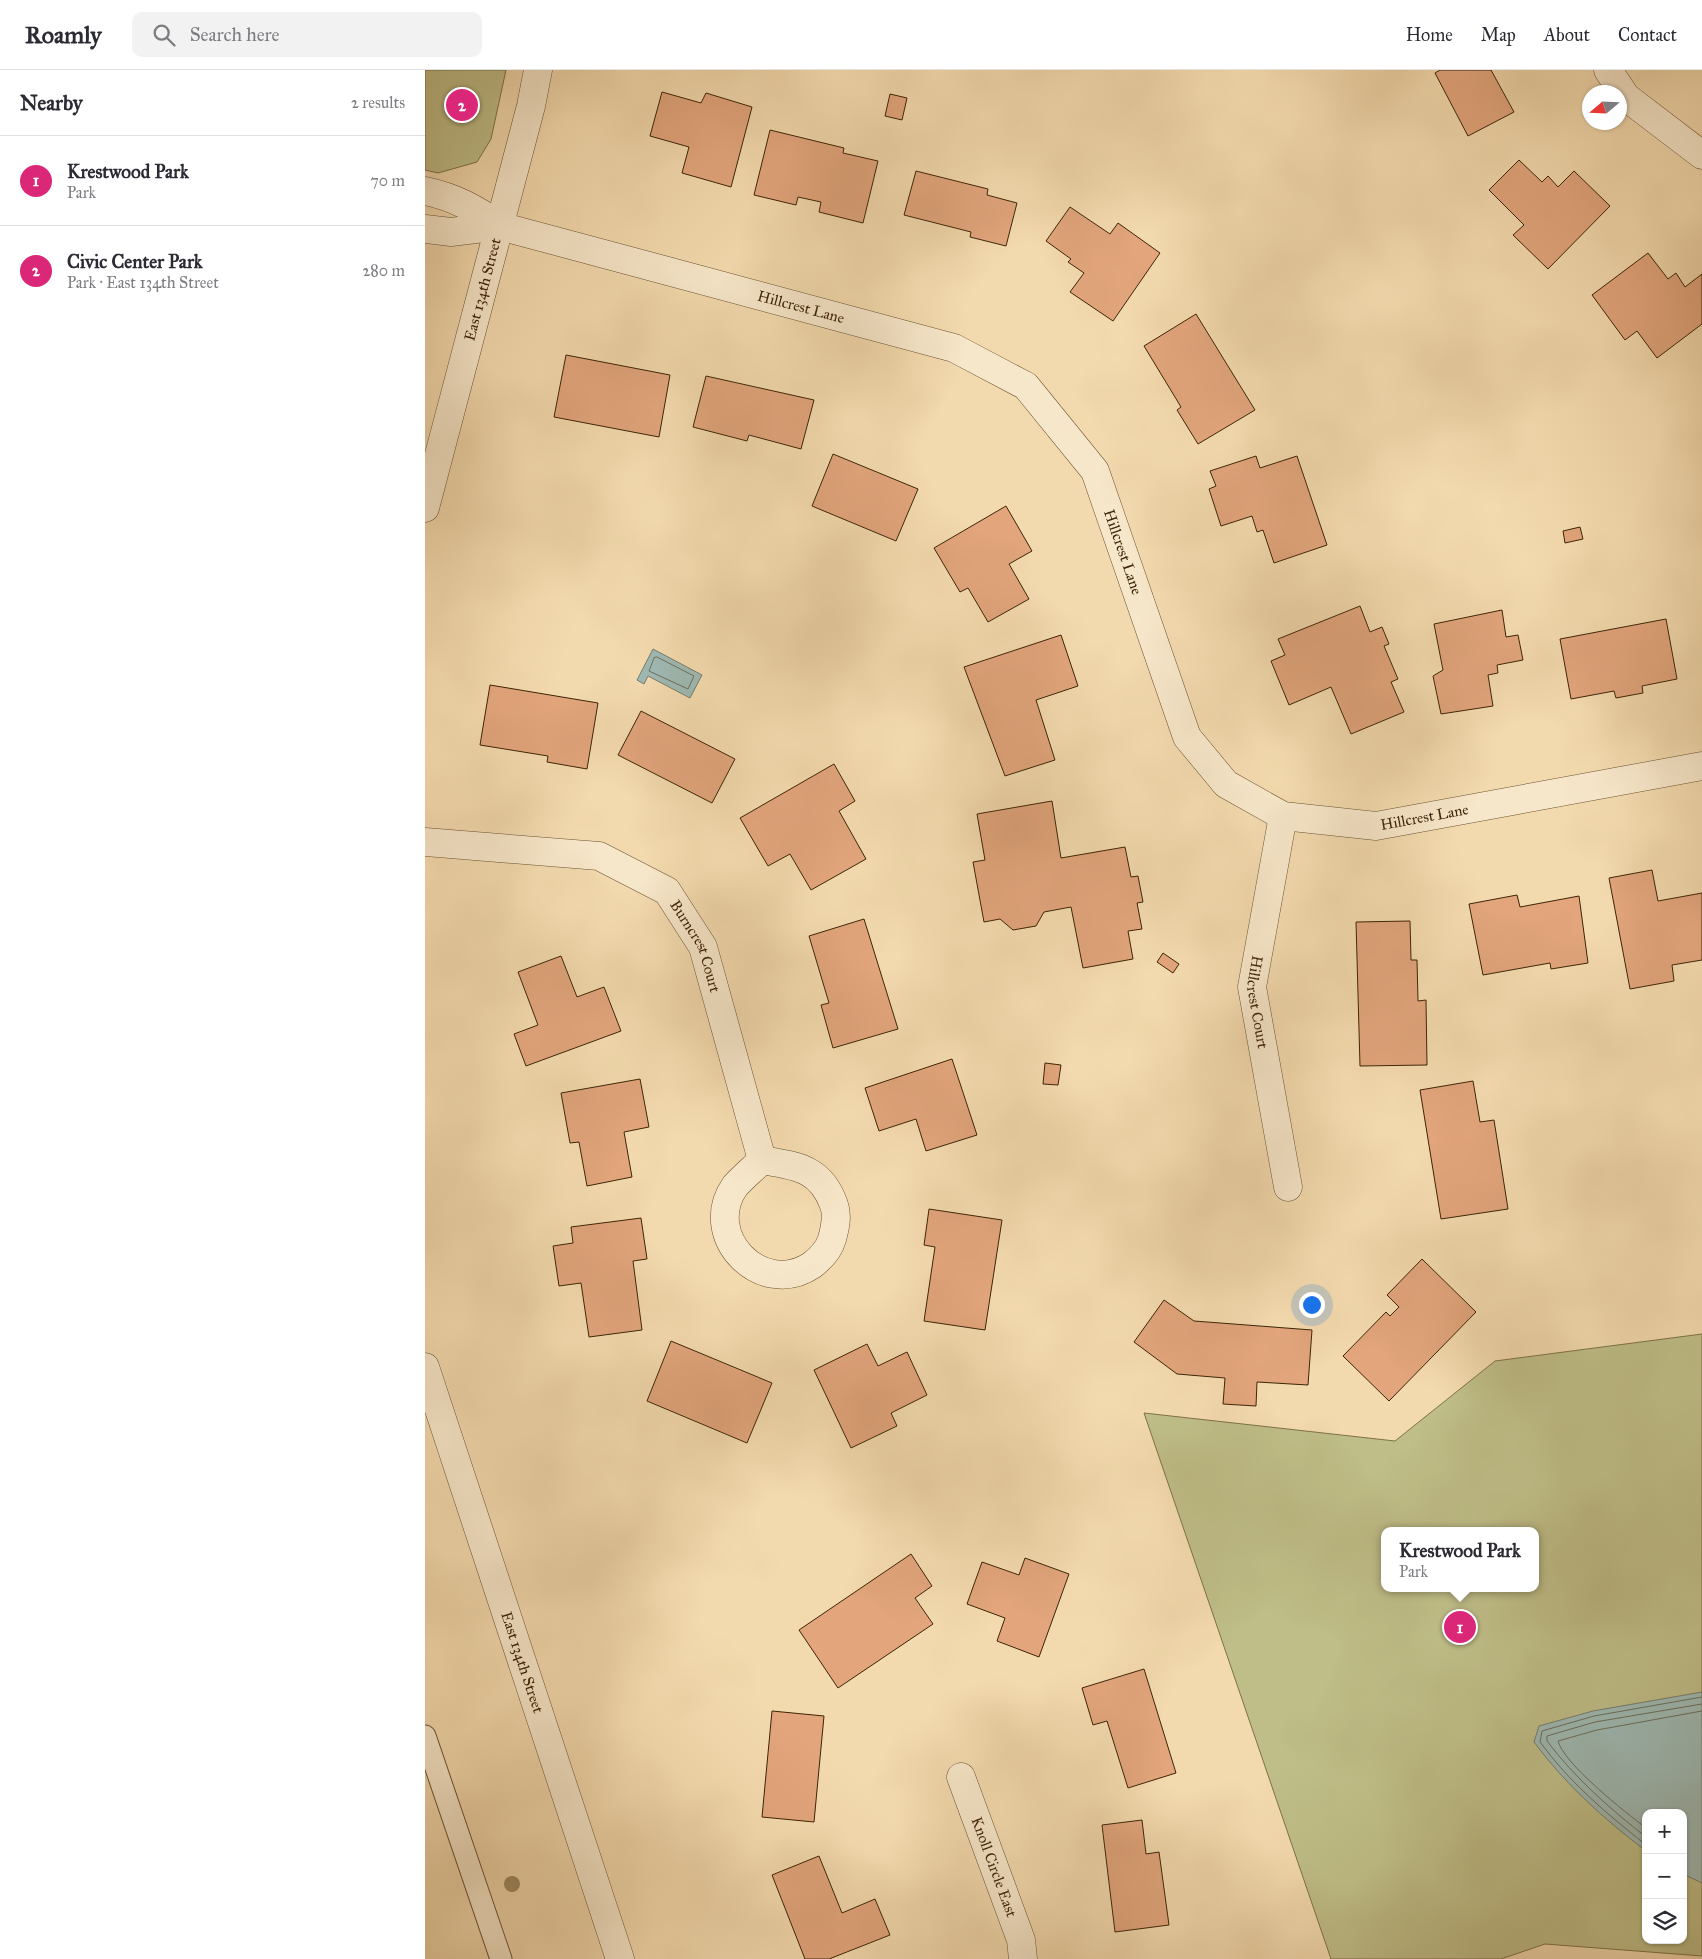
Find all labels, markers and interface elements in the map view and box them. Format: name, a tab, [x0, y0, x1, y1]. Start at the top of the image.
search box	[132, 12, 482, 57]
text: Roamly	[25, 20, 102, 50]
icon: search	[150, 21, 178, 49]
text: Search here	[190, 23, 280, 46]
text: Home	[1406, 24, 1453, 46]
text: Map	[1481, 24, 1516, 46]
text: About	[1544, 24, 1590, 46]
text: Contact	[1618, 24, 1677, 46]
north arrow	[1582, 85, 1627, 130]
pin: 2	[446, 86, 478, 124]
text: Nearby	[20, 90, 83, 116]
text: 2 results	[351, 93, 405, 112]
text: Krestwood Park	[67, 160, 189, 183]
text: 1	[33, 171, 39, 190]
text: 70 m	[370, 171, 405, 190]
text: Park	[67, 183, 96, 202]
street label: East 134th Street	[460, 235, 505, 343]
text: Civic Center Park	[67, 250, 203, 273]
text: 2	[32, 261, 40, 280]
text: 280 m	[362, 261, 405, 280]
text: Park · East 134th Street	[67, 273, 219, 292]
street label: Hillcrest Lane	[756, 287, 846, 327]
street label: Hillcrest Lane	[1100, 507, 1146, 597]
street label: Hillcrest Lane	[1379, 800, 1470, 834]
street label: Burncrest Court	[666, 897, 724, 995]
street label: Hillcrest Court	[1243, 954, 1272, 1051]
your location	[1299, 1292, 1325, 1318]
popup	[1381, 1527, 1539, 1592]
text: Krestwood Park	[1399, 1539, 1521, 1562]
text: Park	[1399, 1562, 1428, 1581]
pin: 1	[1444, 1608, 1476, 1646]
street label: East 134th Street	[497, 1609, 548, 1716]
map controls	[1642, 1809, 1687, 1944]
button: +	[1642, 1809, 1687, 1854]
street label: Knoll Circle East	[968, 1815, 1021, 1920]
button: −	[1642, 1854, 1687, 1899]
button: layers	[1642, 1899, 1687, 1944]

